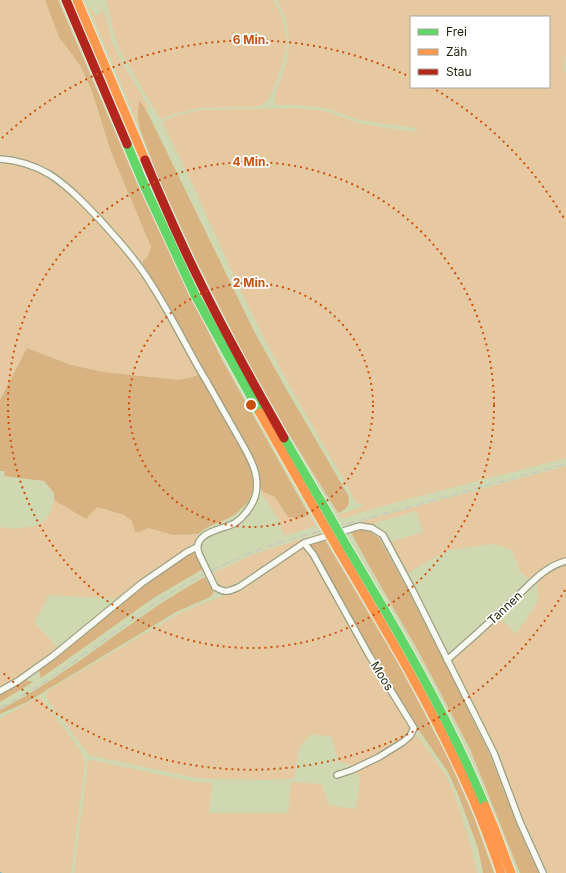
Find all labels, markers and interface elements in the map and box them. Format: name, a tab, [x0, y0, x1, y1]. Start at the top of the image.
legend	[410, 16, 550, 88]
text: Frei	[446, 24, 467, 39]
text: 6 Min.	[233, 32, 269, 47]
text: Zäh	[446, 44, 467, 59]
text: Stau	[446, 64, 472, 79]
text: 4 Min.	[233, 154, 269, 169]
text: 2 Min.	[233, 275, 269, 290]
centre of rings	[244, 398, 258, 412]
street label: Tannen	[484, 588, 525, 627]
street label: Moos	[368, 658, 397, 693]

